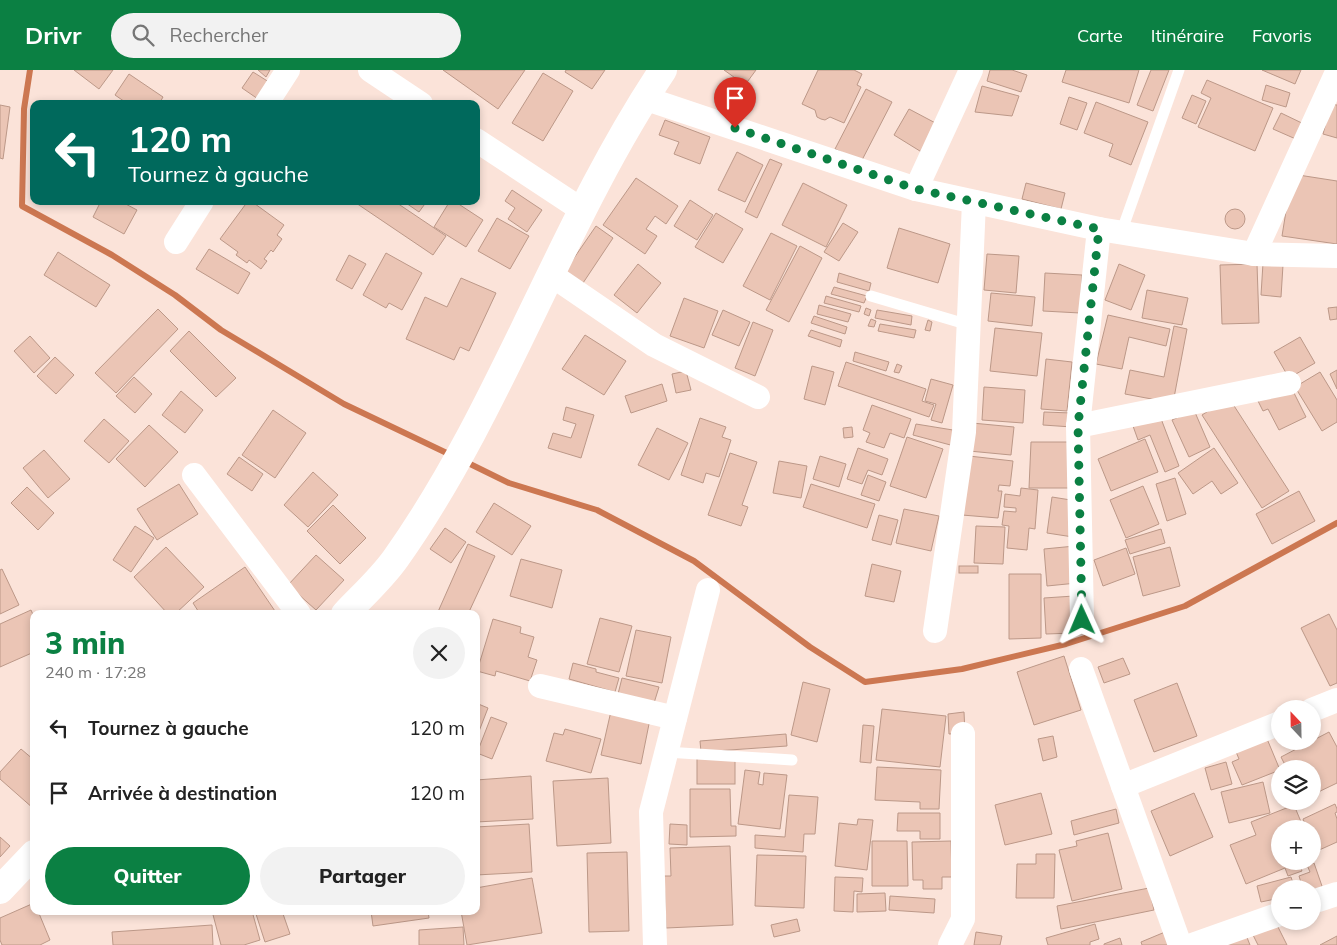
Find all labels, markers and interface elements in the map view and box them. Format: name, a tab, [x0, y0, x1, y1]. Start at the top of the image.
search box	[111, 13, 461, 58]
text: Drivr	[25, 20, 81, 50]
icon: search	[129, 21, 157, 49]
text: Rechercher	[169, 23, 268, 47]
text: Carte	[1077, 24, 1123, 47]
text: Itinéraire	[1151, 24, 1224, 47]
text: Favoris	[1252, 24, 1312, 47]
pin	[714, 77, 756, 128]
icon: arrive	[721, 84, 749, 112]
text: 120 m	[128, 117, 232, 161]
icon: left	[45, 120, 110, 185]
text: Tournez à gauche	[128, 160, 309, 188]
position arrow	[1055, 593, 1107, 645]
text: 3 min	[45, 624, 125, 662]
button: close	[413, 627, 465, 679]
text: 240 m · 17:28	[45, 662, 146, 682]
north arrow	[1271, 700, 1321, 750]
map controls	[1271, 700, 1321, 930]
icon: left	[45, 714, 73, 742]
text: Tournez à gauche	[88, 716, 249, 740]
text: 120 m	[409, 716, 465, 740]
button: layers	[1271, 760, 1321, 810]
icon: arrive	[45, 779, 73, 807]
text: Arrivée à destination	[88, 781, 277, 805]
text: 120 m	[409, 781, 465, 805]
button: +	[1271, 820, 1321, 870]
button: Quitter	[45, 847, 250, 905]
button: Partager	[260, 847, 465, 905]
button: −	[1271, 880, 1321, 930]

